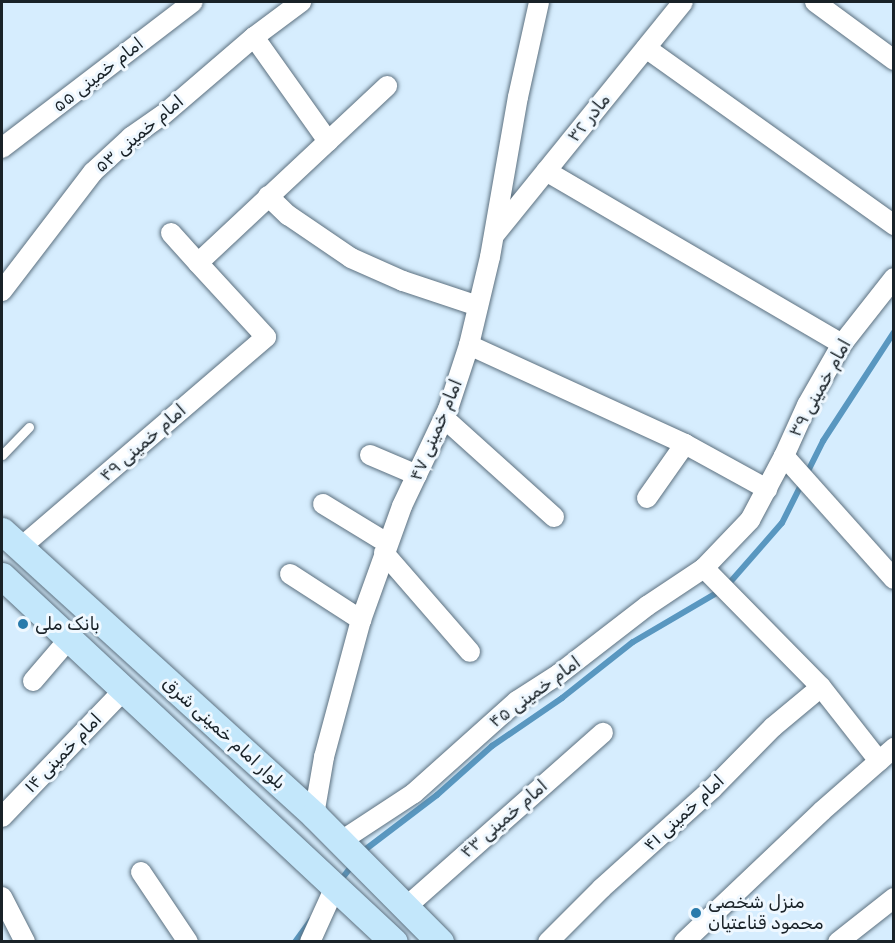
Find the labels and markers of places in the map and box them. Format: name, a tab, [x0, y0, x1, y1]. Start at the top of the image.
place label: بانک ملی	[35, 613, 100, 635]
marker: بانک ملی	[16, 617, 30, 631]
place label: منزل شخصی محمود قناعتیان	[708, 892, 824, 934]
marker: منزل شخصی محمود قناعتیان	[689, 906, 703, 920]

